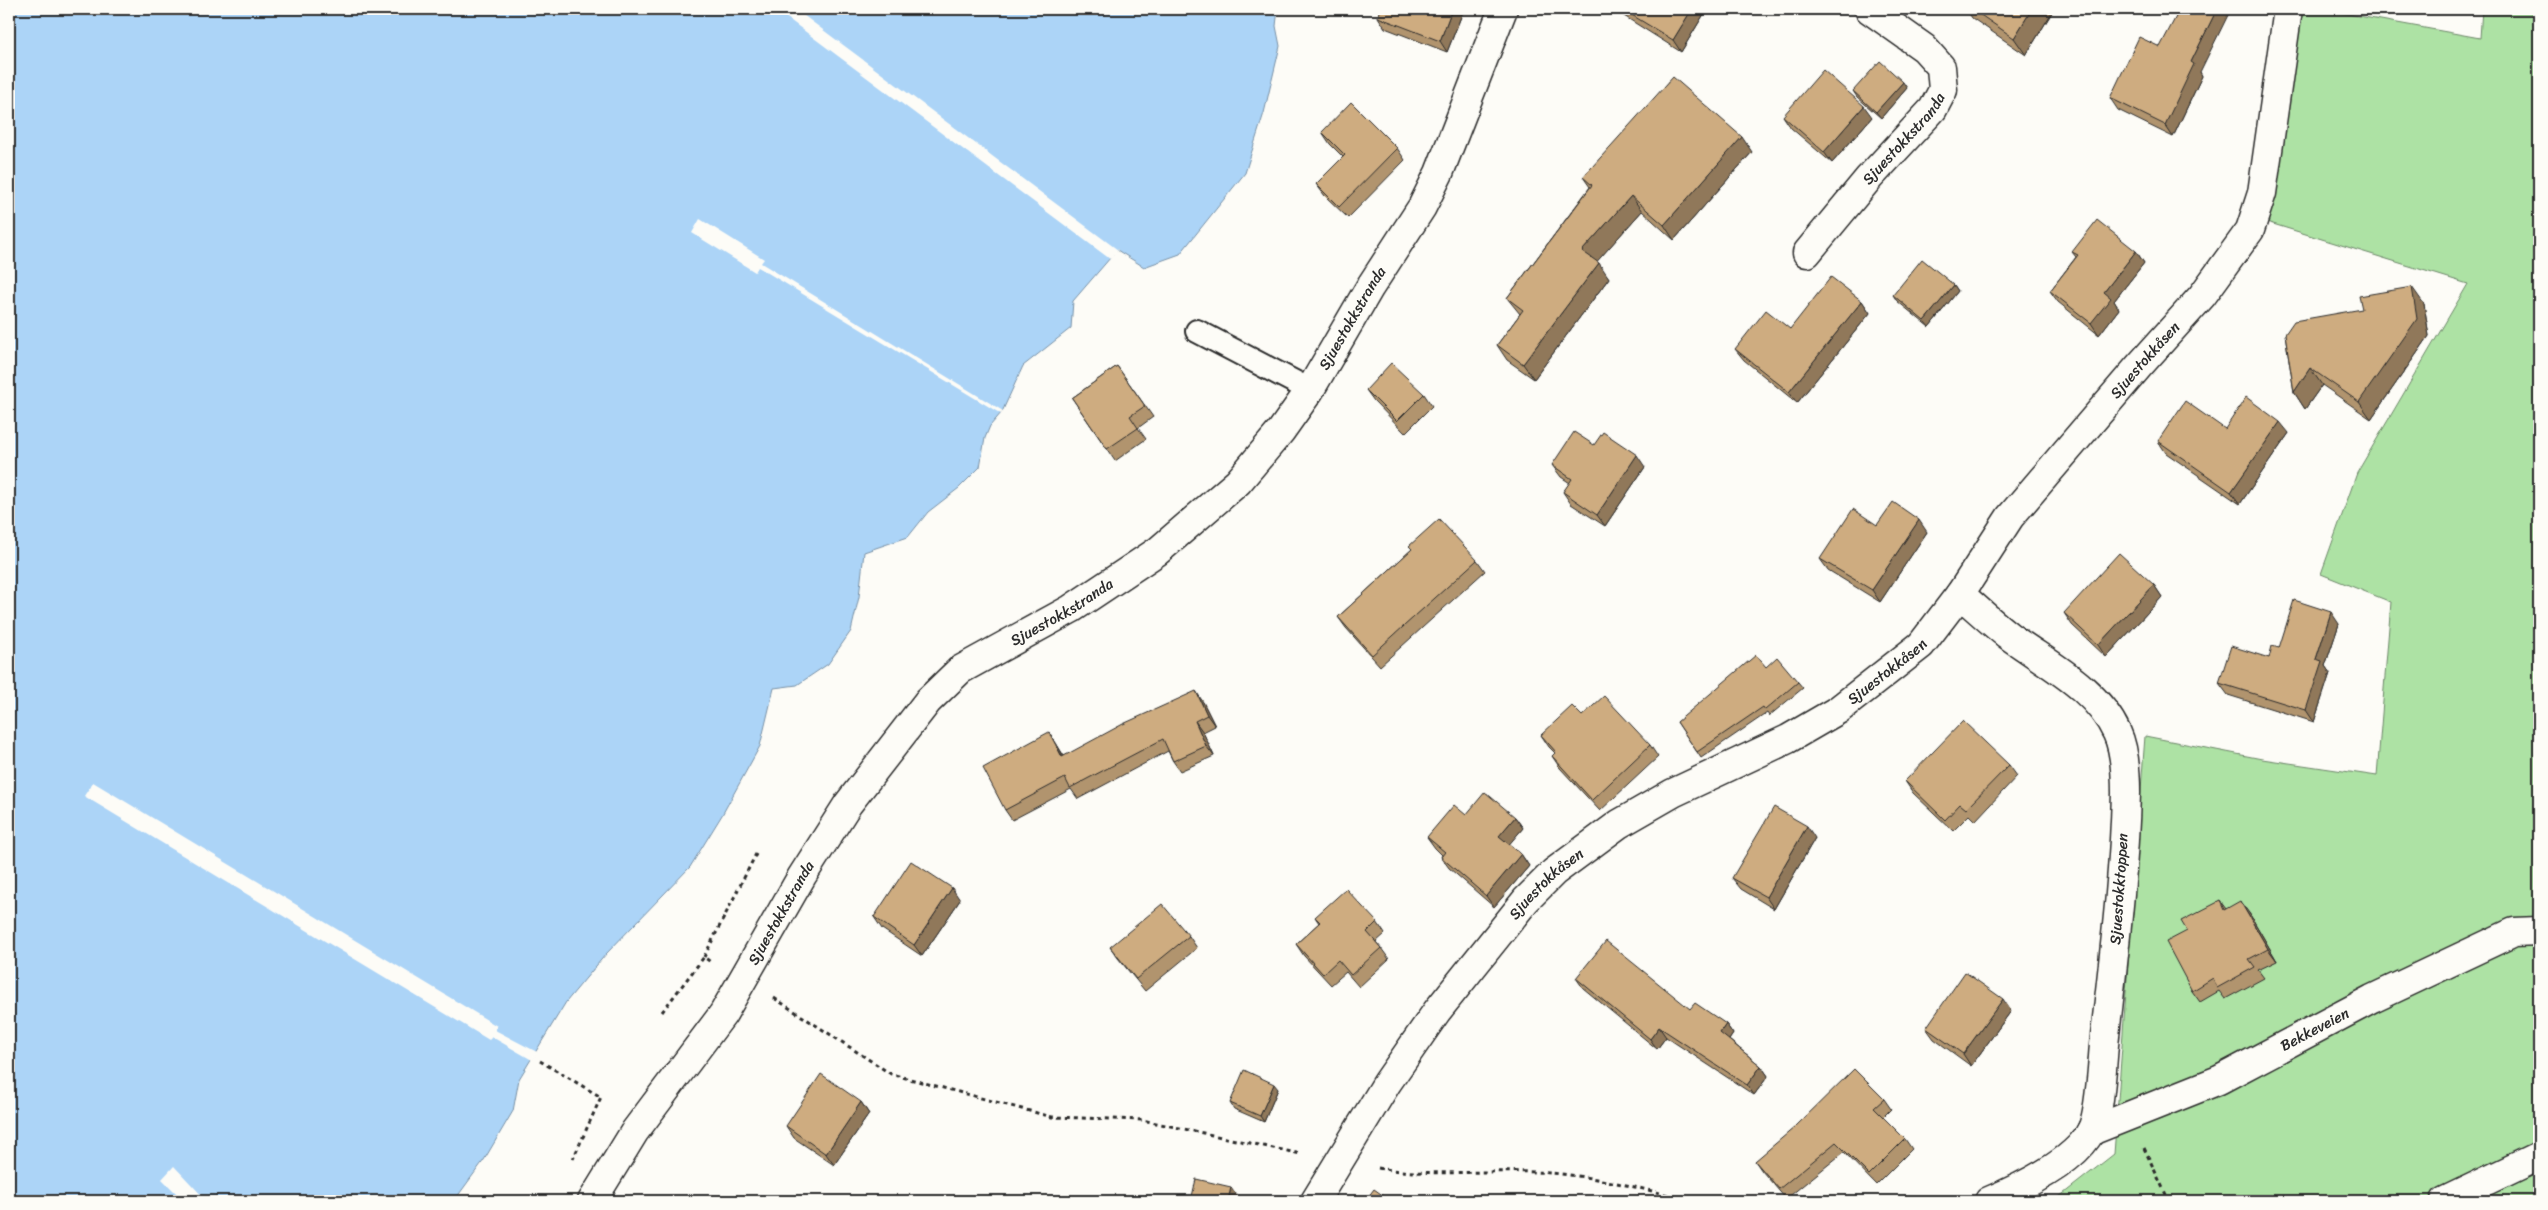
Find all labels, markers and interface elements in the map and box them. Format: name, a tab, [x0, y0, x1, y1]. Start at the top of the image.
street label: Sjuestokkstranda	[1855, 88, 1953, 191]
street label: Sjuestokkstranda	[1311, 261, 1393, 375]
street label: Sjuestokkåsen	[2103, 316, 2186, 405]
street label: Sjuestokkstranda	[1005, 571, 1119, 653]
street label: Sjuestokkåsen	[1841, 633, 1934, 711]
street label: Sjuestokktoppen	[2102, 832, 2136, 946]
street label: Sjuestokkåsen	[1502, 841, 1589, 925]
street label: Sjuestokkstranda	[741, 855, 822, 970]
street label: Bekkeveien	[2275, 1000, 2354, 1058]

